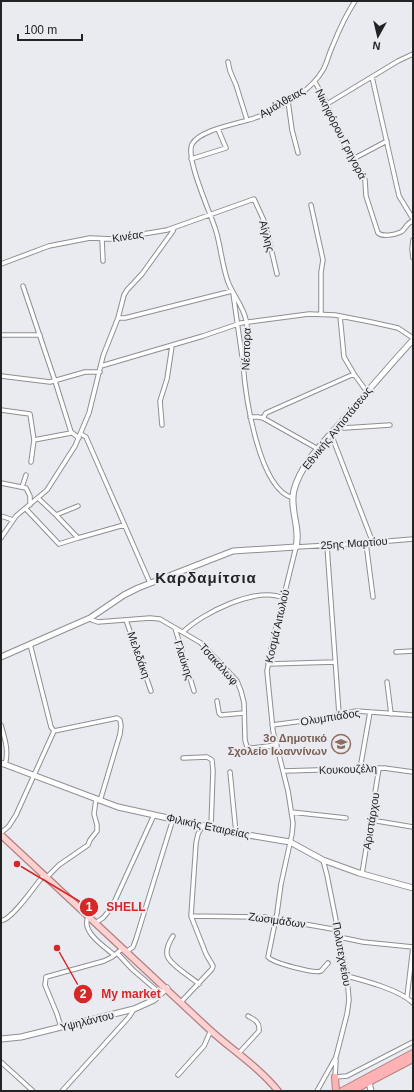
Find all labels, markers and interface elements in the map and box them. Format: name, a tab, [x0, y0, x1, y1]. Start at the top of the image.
scale bar	[18, 16, 82, 42]
north arrow	[358, 16, 398, 56]
text: 100 m	[24, 23, 57, 37]
text: N	[372, 39, 381, 52]
street label: Αμάλθειας	[257, 84, 307, 120]
street label: Νικηφόρου Γρηγορά	[313, 87, 369, 182]
street label: Αίγλης	[257, 219, 277, 253]
street label: Κινέας	[111, 228, 145, 244]
street label: Νέστορα	[239, 327, 253, 370]
street label: Εθνικής Αντιστάσεως	[300, 384, 374, 472]
street label: 25ης Μαρτίου	[320, 535, 388, 551]
district label: Καρδαμίτσια	[155, 569, 257, 586]
street label: Κοσμά Αιτωλού	[263, 588, 291, 664]
street label: Μελεδάκη	[125, 630, 153, 680]
street label: Γλαύκης	[172, 639, 196, 681]
street label: Τσακάλωφ	[197, 641, 241, 687]
street label: Ολυμπιάδος	[299, 706, 361, 728]
place label: 3ο Δημοτικό Σχολείο Ιωαννίνων	[228, 732, 327, 757]
school or university icon: 3ο Δημοτικό Σχολείο Ιωαννίνων	[330, 733, 352, 755]
street label: Κουκουζέλη	[319, 762, 377, 776]
street label: Αριστάρχου	[361, 792, 381, 850]
street label: Φιλικής Εταιρείας	[165, 811, 251, 841]
callout: SHELL	[79, 895, 154, 919]
text: 1	[86, 900, 93, 914]
text: SHELL	[106, 900, 146, 914]
street label: Ζωσιμάδων	[248, 910, 307, 930]
street label: Πολυτεχνείου	[330, 921, 354, 987]
callout: My market	[73, 982, 169, 1006]
text: 2	[80, 987, 87, 1001]
text: My market	[101, 987, 161, 1001]
street label: Υψηλάντου	[59, 1009, 115, 1033]

